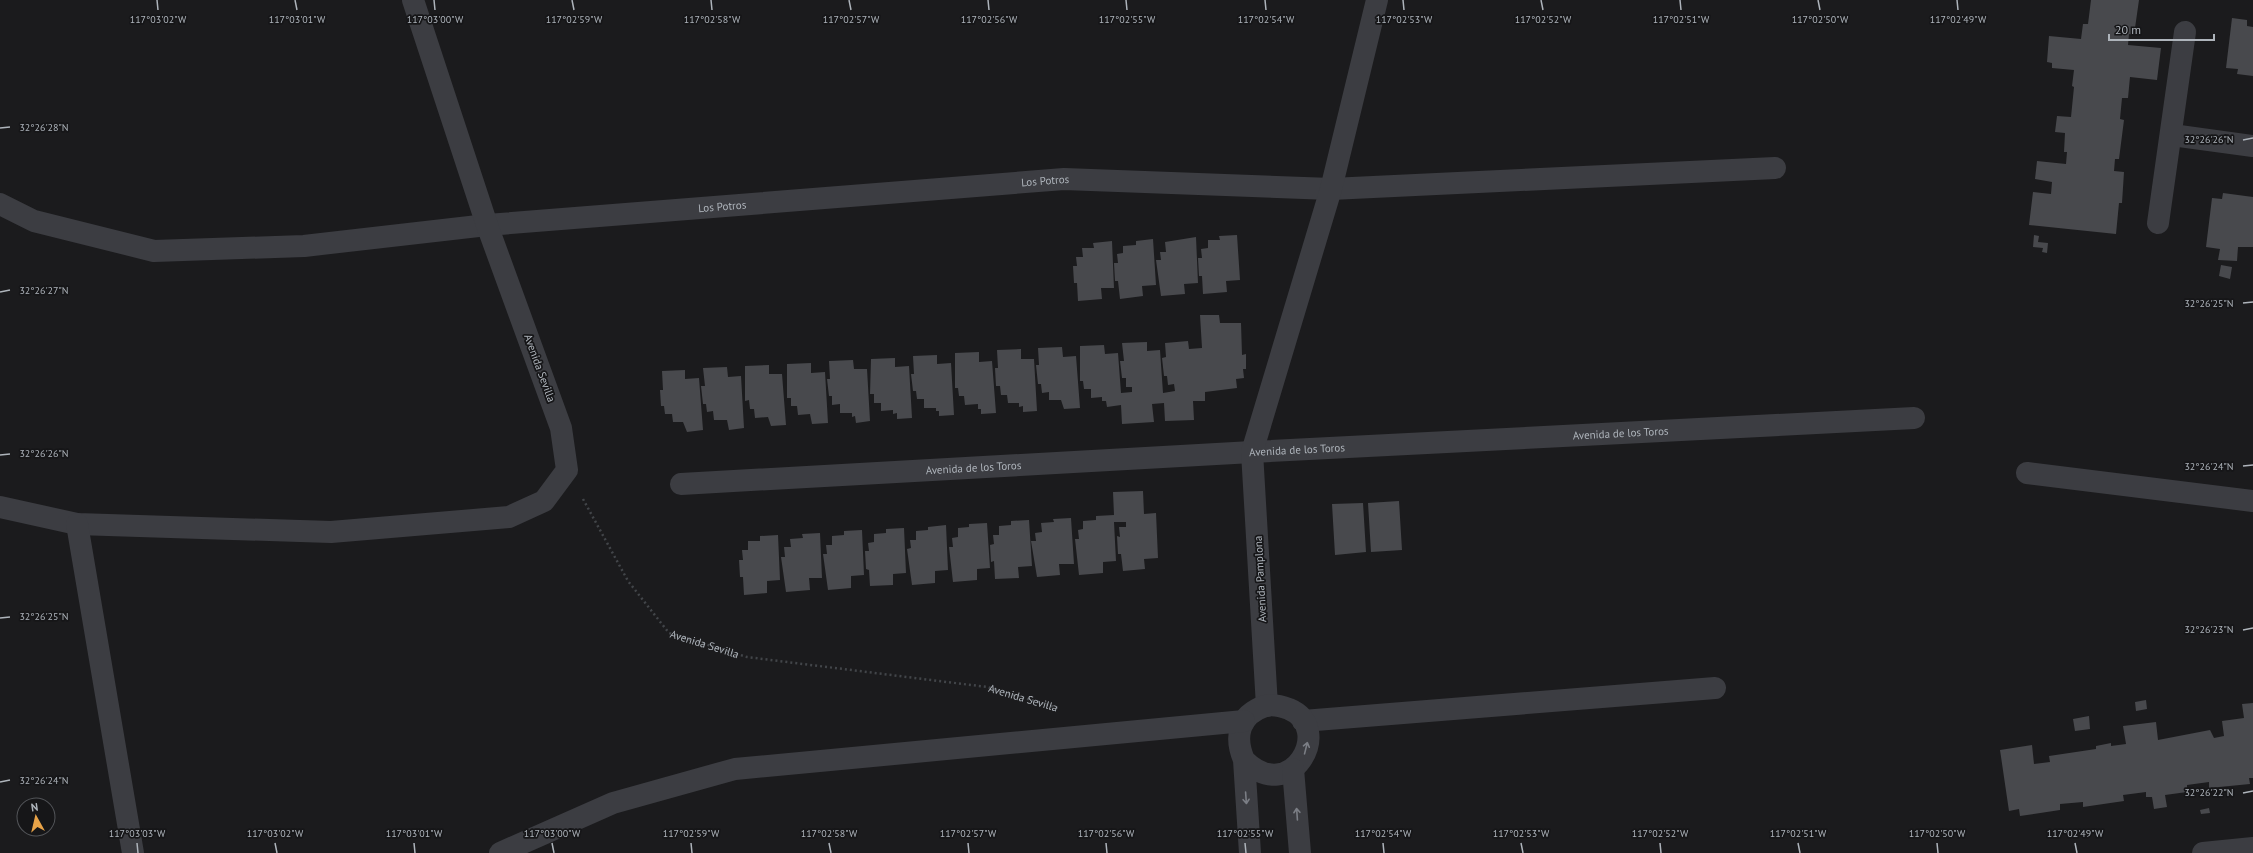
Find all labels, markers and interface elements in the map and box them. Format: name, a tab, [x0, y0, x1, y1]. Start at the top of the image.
text: 117°03'02"W	[130, 13, 187, 26]
text: 117°03'01"W	[269, 13, 326, 26]
text: 117°03'00"W	[407, 13, 464, 26]
text: 117°02'59"W	[546, 13, 603, 26]
text: 117°02'58"W	[684, 13, 741, 26]
text: 117°02'57"W	[823, 13, 880, 26]
text: 117°02'56"W	[961, 13, 1018, 26]
text: 117°02'55"W	[1099, 13, 1156, 26]
text: 117°02'54"W	[1238, 13, 1295, 26]
text: 117°02'53"W	[1376, 13, 1433, 26]
text: 117°02'52"W	[1515, 13, 1572, 26]
text: 117°02'51"W	[1653, 13, 1710, 26]
text: 117°02'50"W	[1792, 13, 1849, 26]
text: 117°02'49"W	[1930, 13, 1987, 26]
scale bar	[2109, 16, 2214, 42]
text: 20 m	[2115, 22, 2141, 37]
text: 32°26'28"N	[19, 121, 69, 134]
text: 32°26'26"N	[2184, 133, 2234, 146]
street label: Los Potros	[1021, 172, 1070, 189]
street label: Los Potros	[698, 197, 747, 215]
text: 32°26'27"N	[19, 284, 69, 297]
text: 32°26'25"N	[2184, 297, 2234, 310]
street label: Avenida Sevilla	[521, 332, 559, 404]
street label: Avenida de los Toros	[1572, 424, 1669, 443]
street label: Avenida de los Toros	[1249, 440, 1346, 459]
text: 32°26'26"N	[19, 447, 69, 460]
street label: Avenida de los Toros	[925, 458, 1022, 477]
text: 32°26'24"N	[2184, 460, 2234, 473]
street label: Avenida Pamplona	[1251, 535, 1269, 623]
text: 32°26'25"N	[19, 610, 69, 623]
text: 32°26'23"N	[2184, 623, 2234, 636]
street label: Avenida Sevilla	[668, 627, 741, 661]
street label: Avenida Sevilla	[987, 681, 1059, 715]
one-way arrow	[1303, 742, 1311, 755]
text: 32°26'24"N	[19, 774, 69, 787]
text: 32°26'22"N	[2184, 786, 2234, 799]
one-way arrow	[1243, 791, 1250, 804]
north arrow	[16, 797, 56, 837]
text: N	[30, 800, 39, 815]
one-way arrow	[1293, 808, 1300, 821]
text: 117°03'03"W	[109, 827, 166, 840]
text: 117°03'02"W	[247, 827, 304, 840]
text: 117°03'01"W	[386, 827, 443, 840]
text: 117°03'00"W	[524, 827, 581, 840]
text: 117°02'59"W	[663, 827, 720, 840]
text: 117°02'58"W	[801, 827, 858, 840]
text: 117°02'57"W	[940, 827, 997, 840]
text: 117°02'56"W	[1078, 827, 1135, 840]
text: 117°02'55"W	[1217, 827, 1274, 840]
text: 117°02'54"W	[1355, 827, 1412, 840]
text: 117°02'53"W	[1493, 827, 1550, 840]
text: 117°02'52"W	[1632, 827, 1689, 840]
text: 117°02'51"W	[1770, 827, 1827, 840]
text: 117°02'50"W	[1909, 827, 1966, 840]
text: 117°02'49"W	[2047, 827, 2104, 840]

